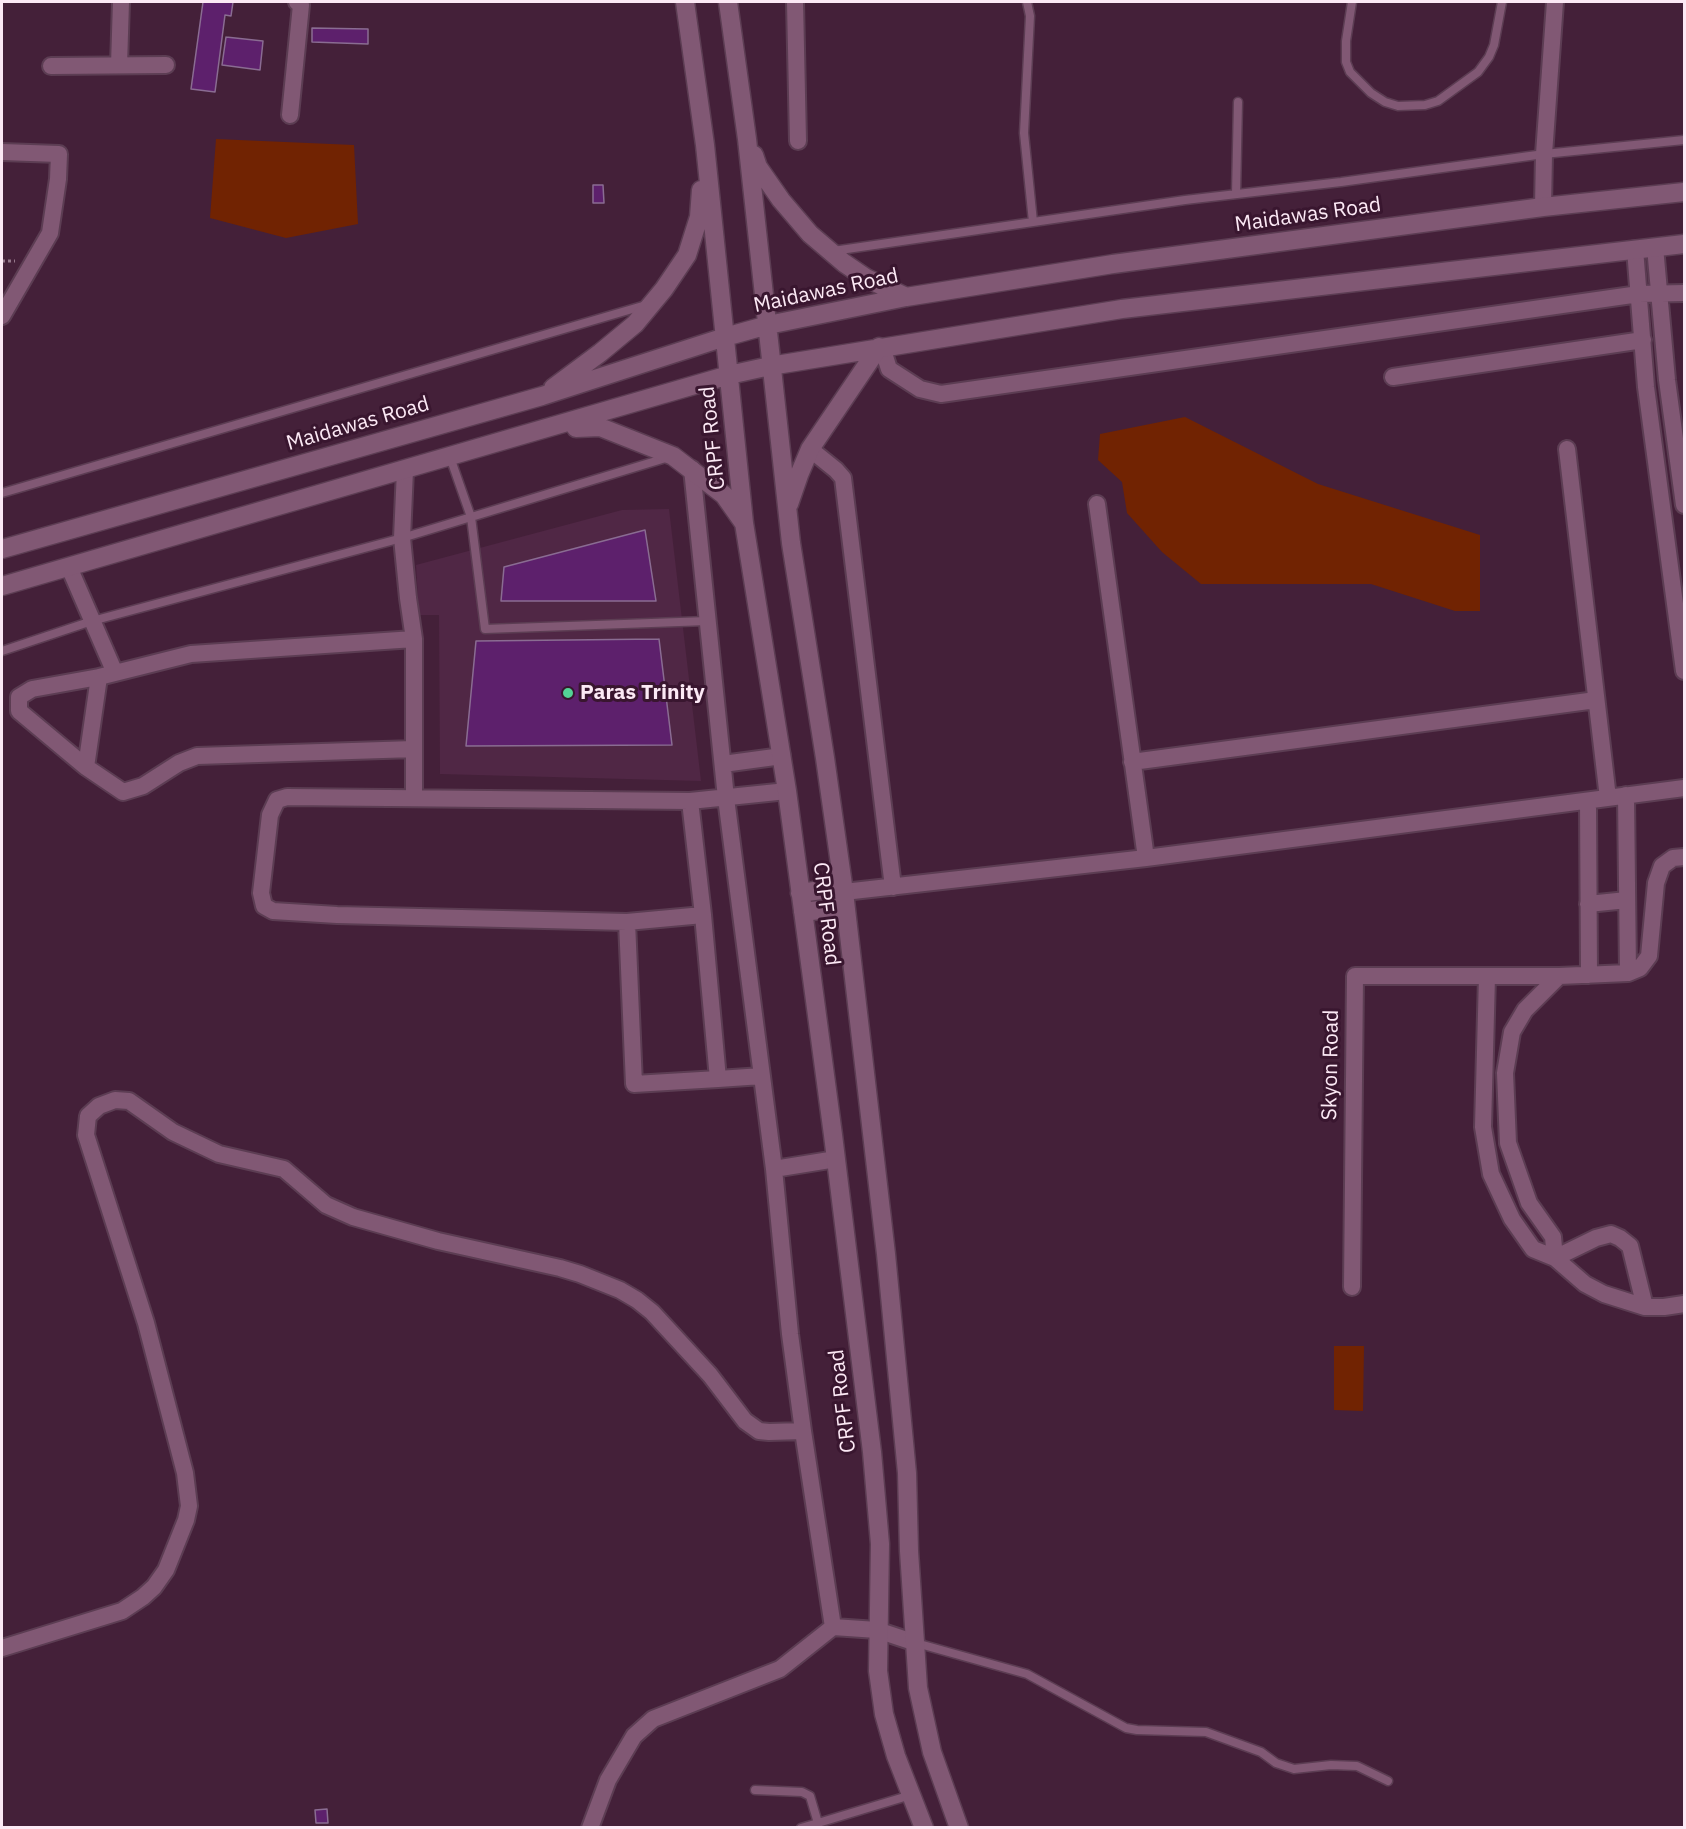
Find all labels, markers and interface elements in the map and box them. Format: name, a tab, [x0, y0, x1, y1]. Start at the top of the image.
street label: Maidawas Road	[1233, 192, 1383, 238]
street label: Maidawas Road	[751, 263, 901, 319]
street label: CRPF Road	[695, 385, 731, 491]
street label: Maidawas Road	[284, 392, 432, 456]
place label: Paras Trinity	[580, 680, 705, 706]
marker: Paras Trinity	[561, 686, 575, 700]
street label: CRPF Road	[807, 861, 845, 967]
street label: Skyon Road	[1317, 1010, 1345, 1120]
street label: CRPF Road	[824, 1348, 862, 1454]

